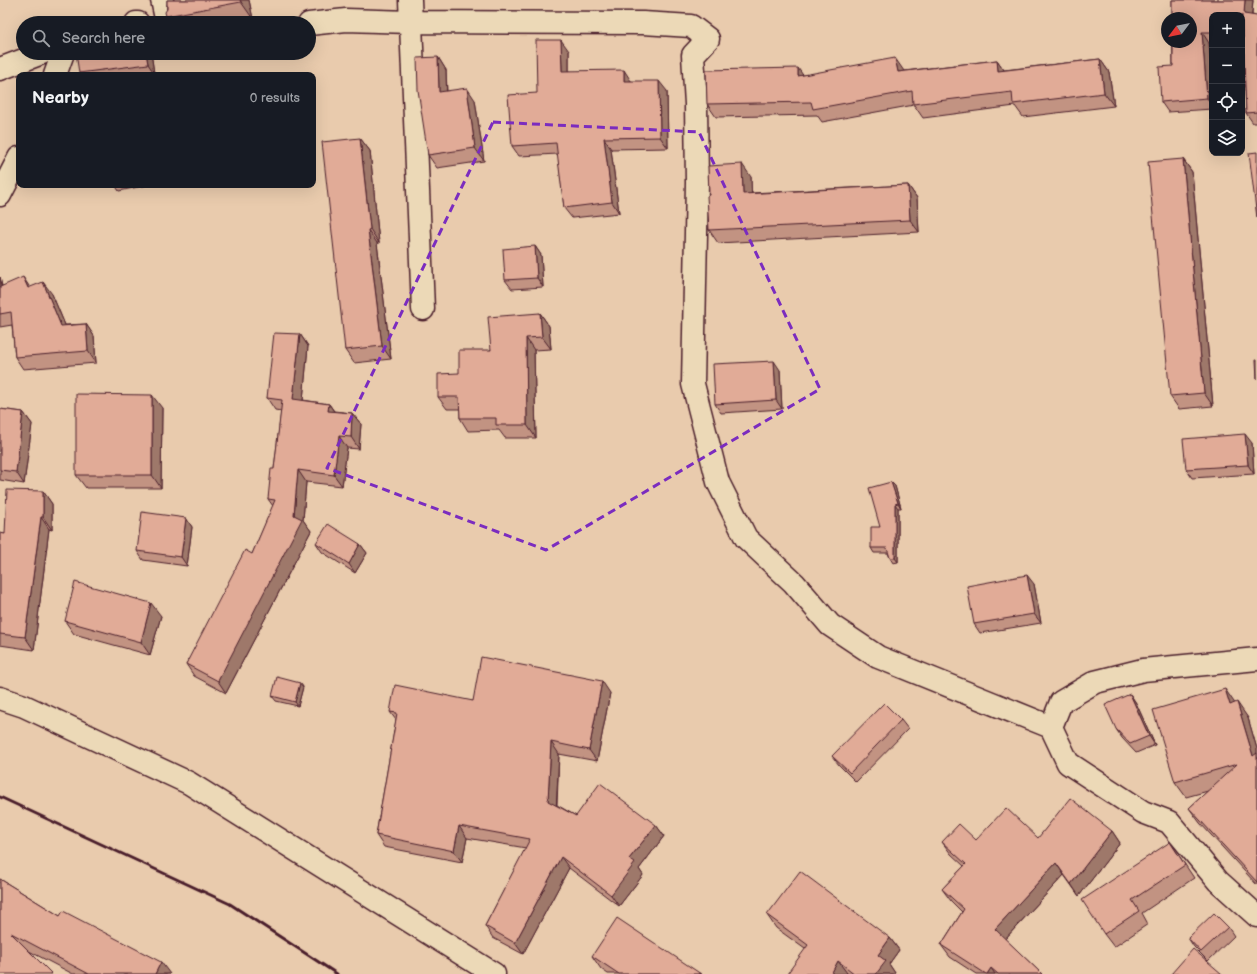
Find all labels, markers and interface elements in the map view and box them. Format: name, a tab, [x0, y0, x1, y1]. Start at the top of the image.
north arrow	[1161, 12, 1197, 48]
map controls	[1209, 12, 1245, 156]
button: +	[1209, 12, 1245, 48]
search box	[16, 16, 316, 60]
icon: search	[30, 27, 52, 49]
text: Search here	[62, 29, 145, 48]
button: −	[1209, 48, 1245, 84]
button: locate	[1209, 84, 1245, 120]
text: Nearby	[32, 88, 89, 108]
text: 0 results	[250, 90, 300, 106]
button: layers	[1209, 120, 1245, 156]

